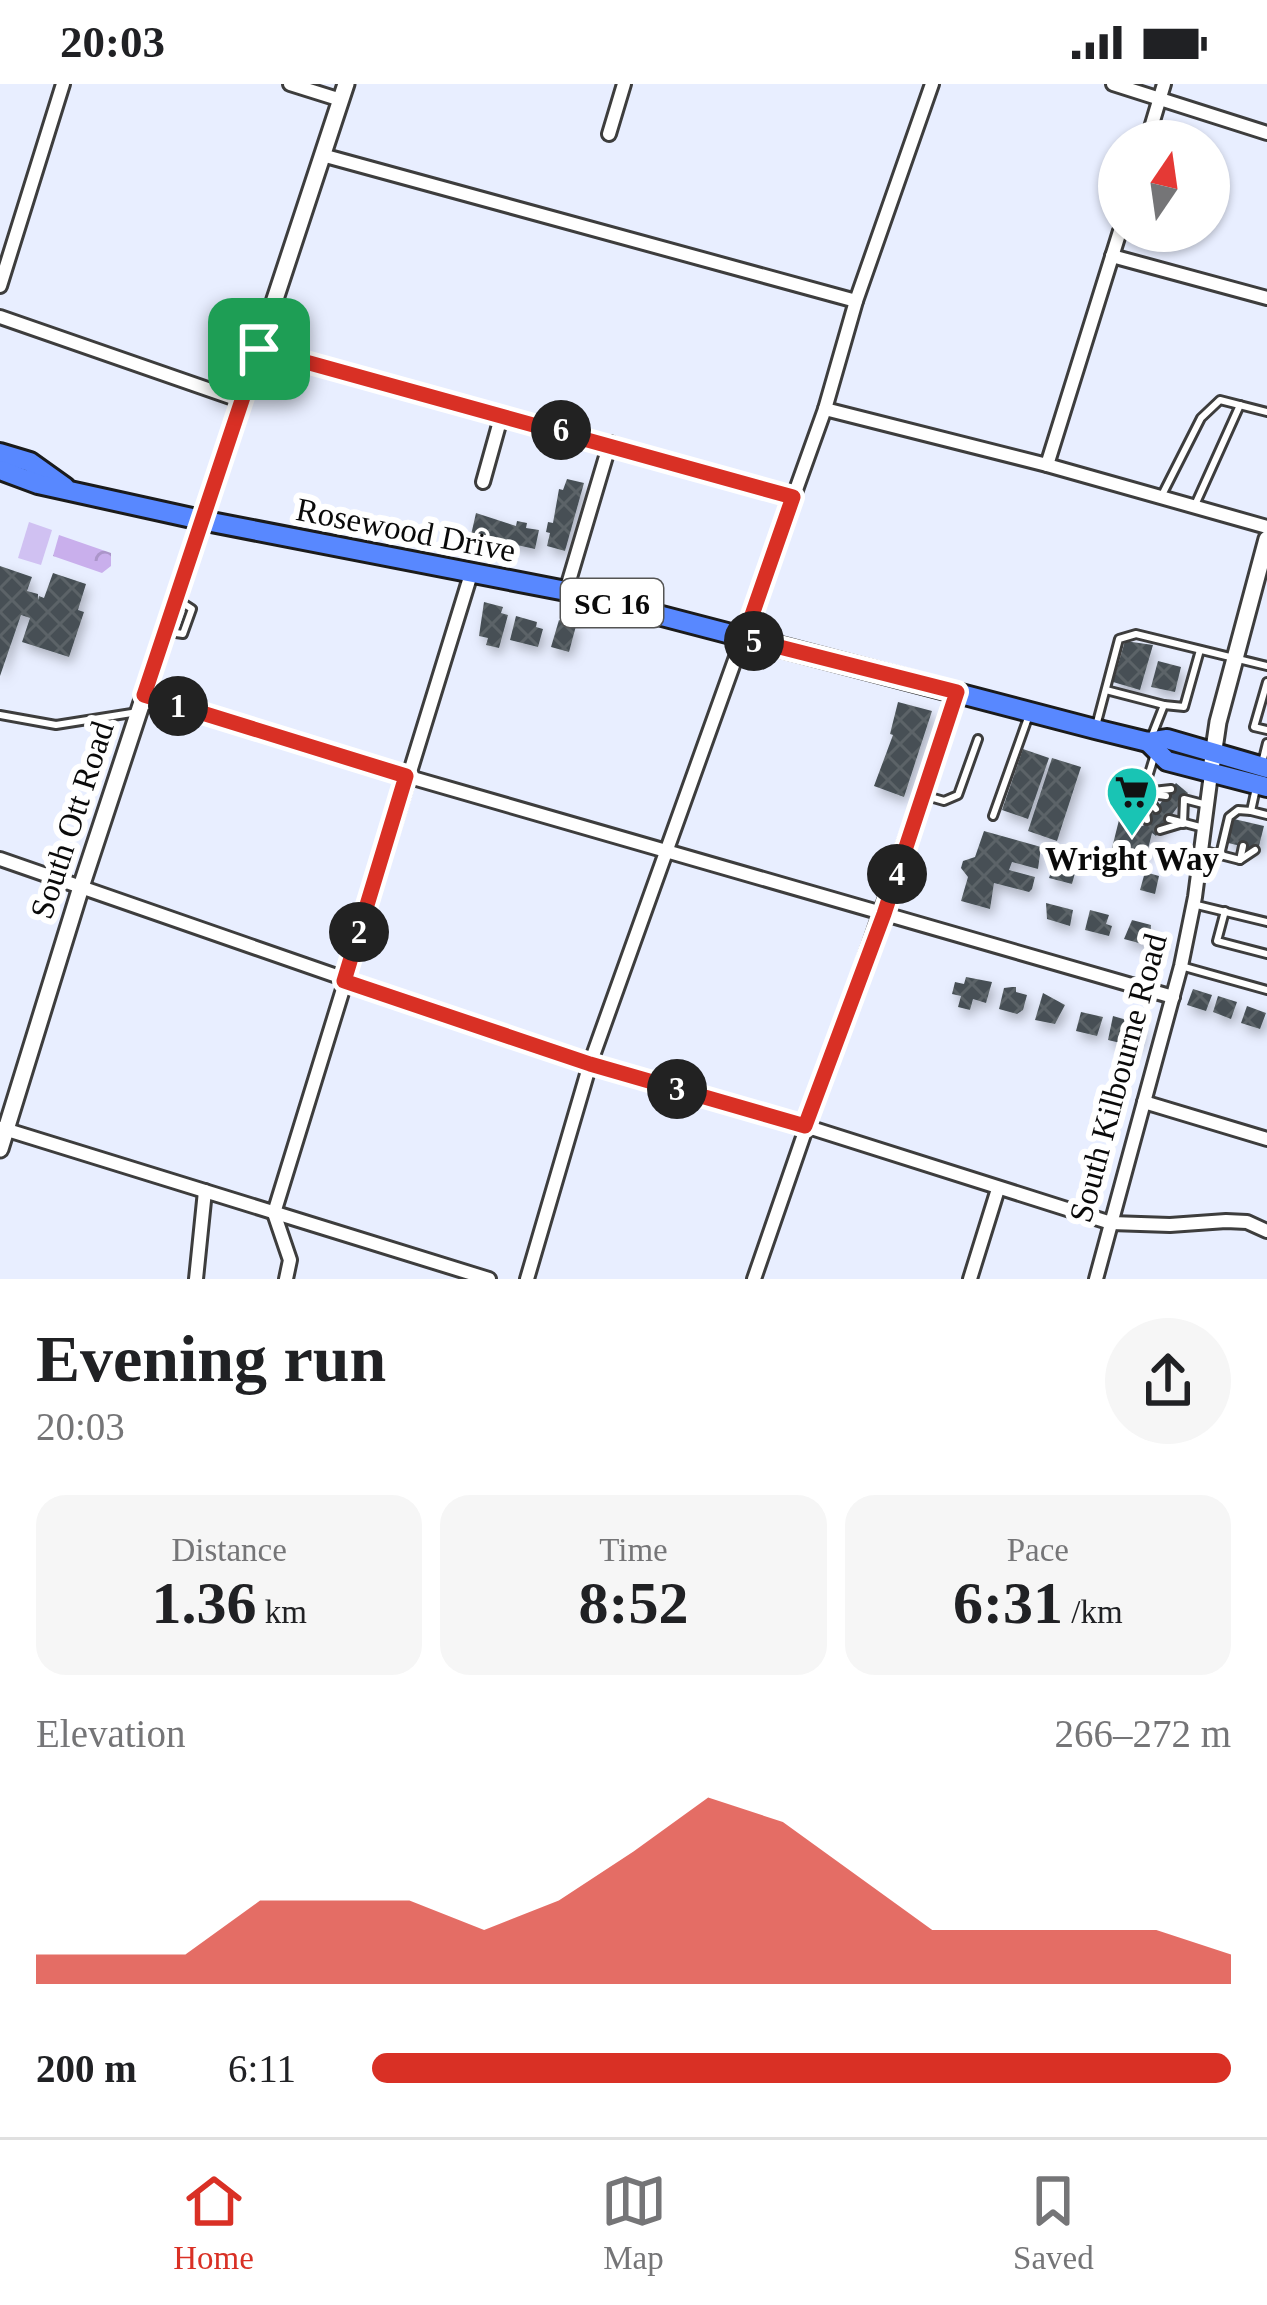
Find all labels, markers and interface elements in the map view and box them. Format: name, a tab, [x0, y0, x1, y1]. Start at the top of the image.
text: 20:03	[60, 17, 165, 67]
north arrow	[1098, 120, 1230, 252]
map controls	[1098, 120, 1230, 252]
pin	[208, 298, 310, 400]
icon: arrive	[226, 316, 292, 382]
pin: 6	[531, 400, 591, 460]
text: 6	[553, 412, 569, 448]
street label: Rosewood Drive	[293, 491, 519, 569]
road number: SC 16	[561, 579, 663, 627]
pin: 5	[724, 611, 784, 671]
text: 5	[746, 623, 762, 659]
pin: 1	[148, 676, 208, 736]
text: 1	[170, 688, 186, 724]
street label: South Ott Road	[23, 716, 121, 923]
supermarket icon: Wright Way	[1104, 764, 1160, 838]
place label: Wright Way	[1045, 841, 1219, 877]
pin: 4	[867, 844, 927, 904]
text: 4	[889, 856, 905, 892]
pin: 2	[329, 902, 389, 962]
text: 2	[351, 914, 367, 950]
street label: South Kilbourne Road	[1062, 929, 1174, 1226]
pin: 3	[647, 1059, 707, 1119]
text: 3	[669, 1071, 685, 1107]
button: share	[1105, 1318, 1231, 1444]
text: Evening run	[36, 1322, 386, 1395]
text: 20:03	[36, 1405, 125, 1448]
text: Distance	[171, 1532, 287, 1568]
text: Time	[599, 1532, 668, 1568]
text: Pace	[1007, 1532, 1069, 1568]
text: 1.36	[151, 1570, 256, 1636]
text: 8:52	[579, 1570, 688, 1636]
text: 6:31	[953, 1570, 1063, 1636]
text: km	[256, 1594, 307, 1630]
text: /km	[1063, 1594, 1123, 1630]
text: Elevation	[36, 1712, 185, 1755]
text: 266–272 m	[1054, 1712, 1231, 1755]
text: 200 m	[36, 2047, 137, 2090]
text: 6:11	[228, 2047, 296, 2090]
tab: Home	[173, 2168, 254, 2277]
tab: Map	[601, 2168, 667, 2277]
tab: Saved	[1013, 2168, 1094, 2277]

